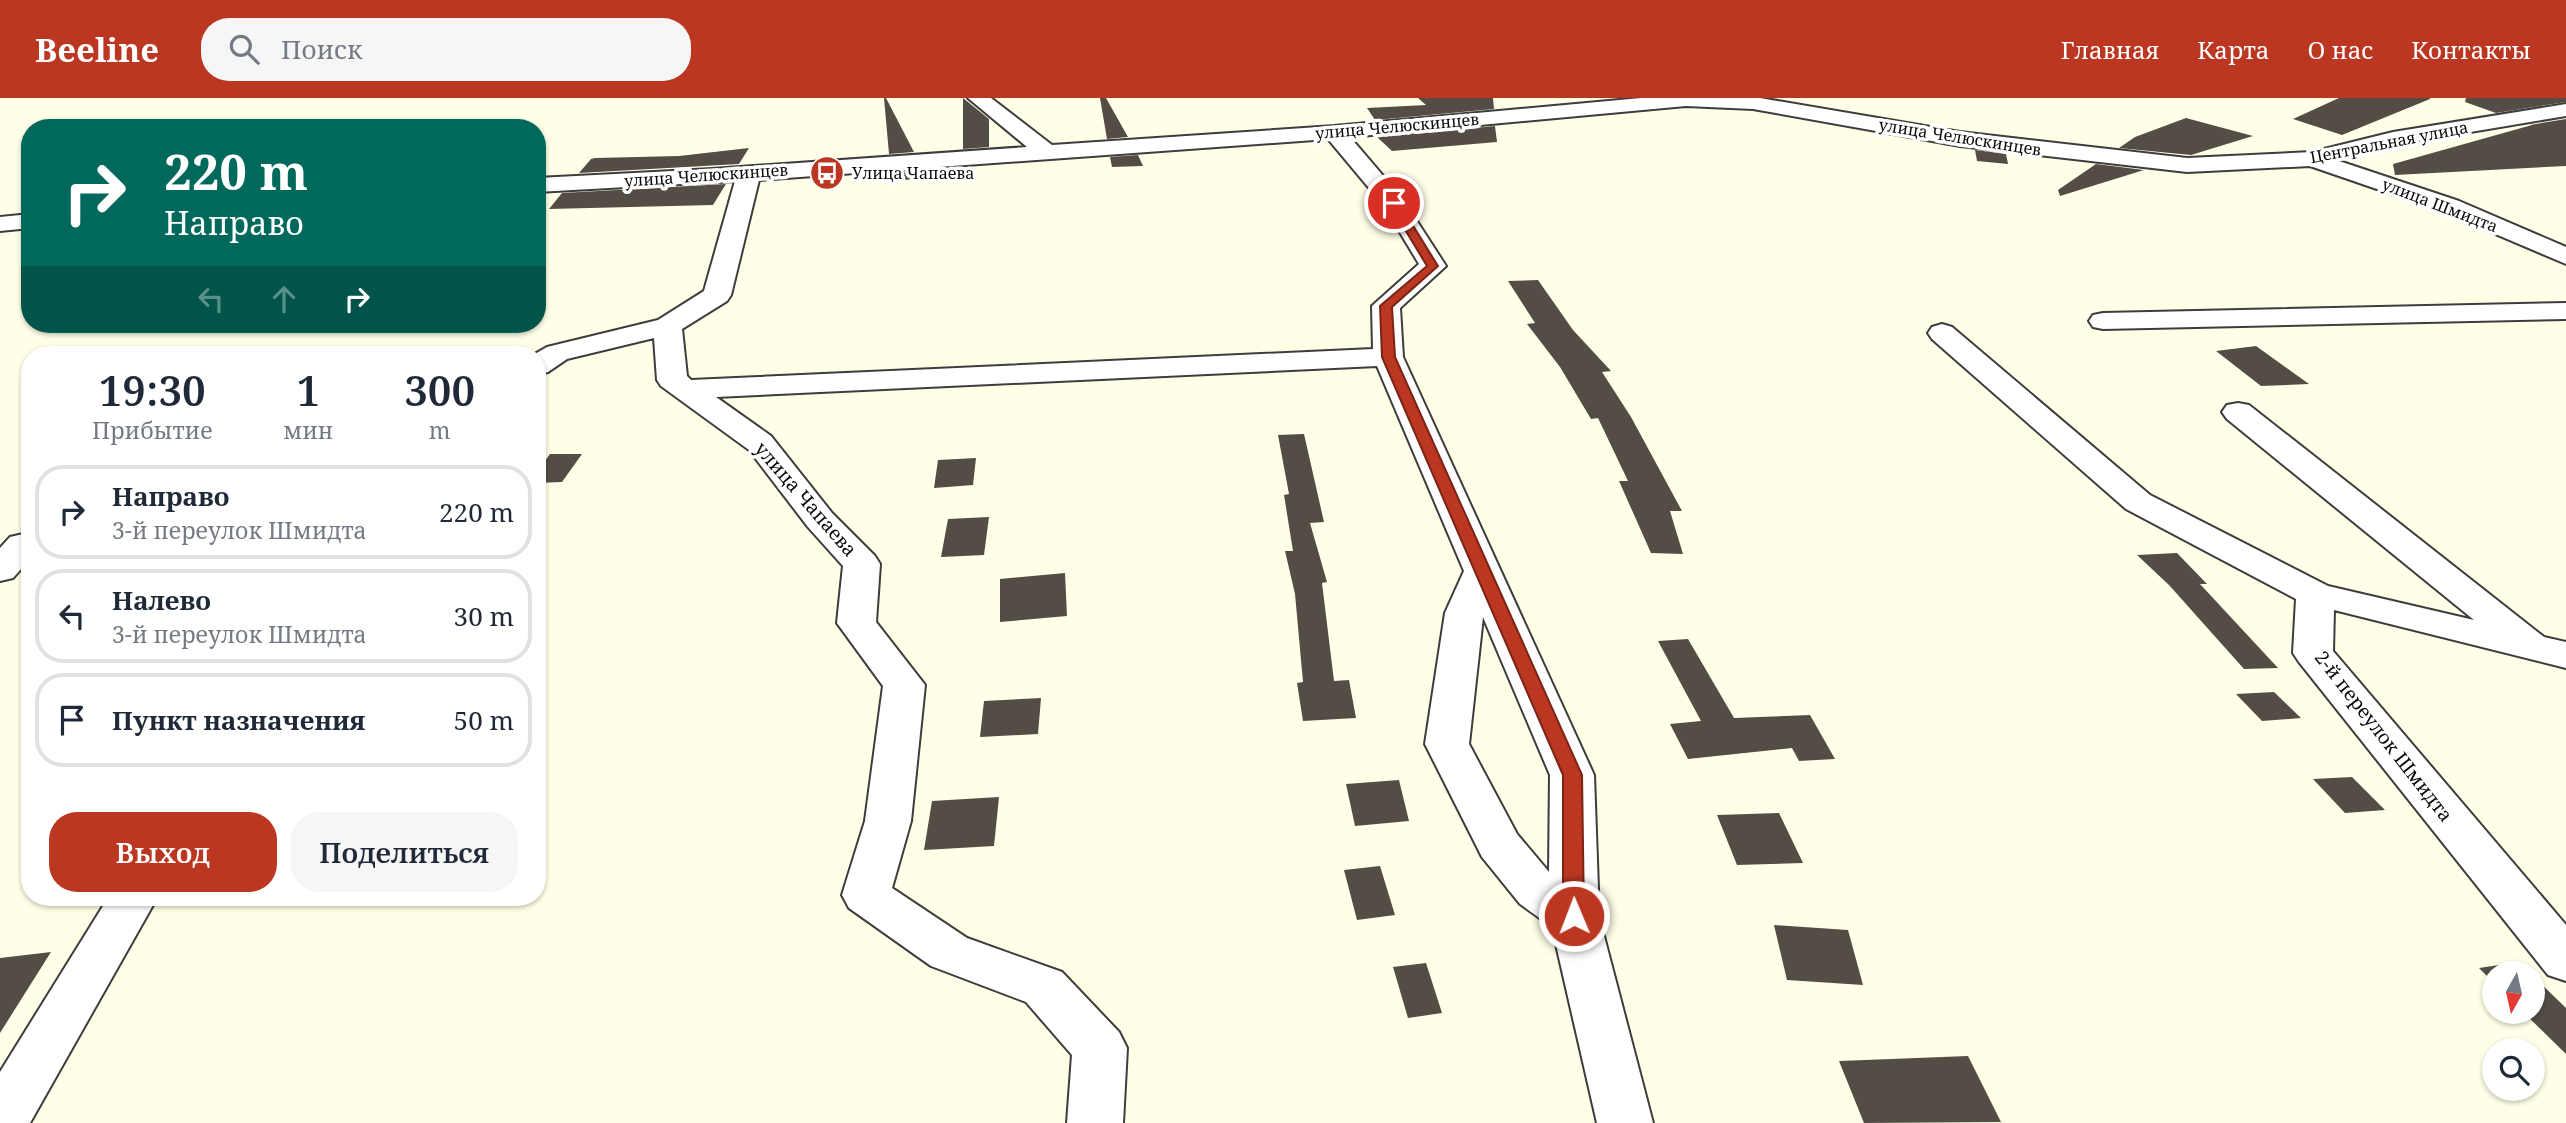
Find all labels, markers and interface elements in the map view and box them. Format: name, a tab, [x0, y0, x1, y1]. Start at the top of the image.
search box	[201, 18, 691, 81]
text: Beeline	[35, 27, 159, 72]
icon: search	[225, 30, 263, 68]
text: Поиск	[281, 31, 362, 67]
text: Главная	[2061, 33, 2159, 66]
text: Карта	[2197, 33, 2270, 66]
text: О нас	[2308, 33, 2373, 66]
text: Контакты	[2411, 33, 2531, 66]
street label: улица Челюскинцев	[1314, 108, 1480, 144]
street label: улица Челюскинцев	[1877, 113, 2043, 161]
street label: Центральная улица	[2308, 116, 2470, 168]
text: 220 m	[164, 138, 308, 204]
icon: right	[49, 147, 140, 238]
bus stop icon: Улица Чапаева	[808, 154, 846, 192]
street label: улица Челюскинцев	[623, 158, 789, 192]
place label: Улица Чапаева	[852, 162, 974, 184]
pin	[1364, 173, 1424, 233]
street label: улица Шмидта	[2379, 173, 2501, 237]
icon: arrive	[1375, 184, 1413, 222]
text: Направо	[164, 201, 304, 244]
icon: left	[192, 280, 230, 318]
icon: ahead	[265, 280, 303, 318]
icon: right	[338, 280, 376, 318]
text: 19:30	[99, 361, 206, 418]
text: 1	[296, 361, 320, 418]
text: 300	[404, 361, 475, 418]
text: Прибытие	[92, 414, 212, 446]
text: мин	[283, 414, 333, 446]
text: m	[429, 414, 450, 446]
street label: улица Чапаева	[749, 436, 863, 562]
text: Направо	[112, 478, 230, 514]
icon: right	[53, 493, 91, 531]
text: 220 m	[439, 494, 514, 530]
text: 3-й переулок Шмидта	[112, 514, 367, 546]
text: Налево	[112, 582, 211, 618]
icon: left	[53, 597, 91, 635]
text: 30 m	[454, 598, 514, 634]
text: 3-й переулок Шмидта	[112, 618, 367, 650]
street label: 2-й переулок Шмидта	[2309, 645, 2459, 827]
icon: arrive	[53, 701, 91, 739]
text: Пункт назначения	[112, 702, 365, 738]
text: 50 m	[454, 702, 514, 738]
button: Выход	[49, 812, 277, 892]
button: Поделиться	[291, 812, 518, 892]
position arrow	[1537, 879, 1611, 953]
north arrow	[2482, 961, 2544, 1024]
map controls	[2482, 961, 2545, 1101]
button: search	[2482, 1038, 2545, 1101]

